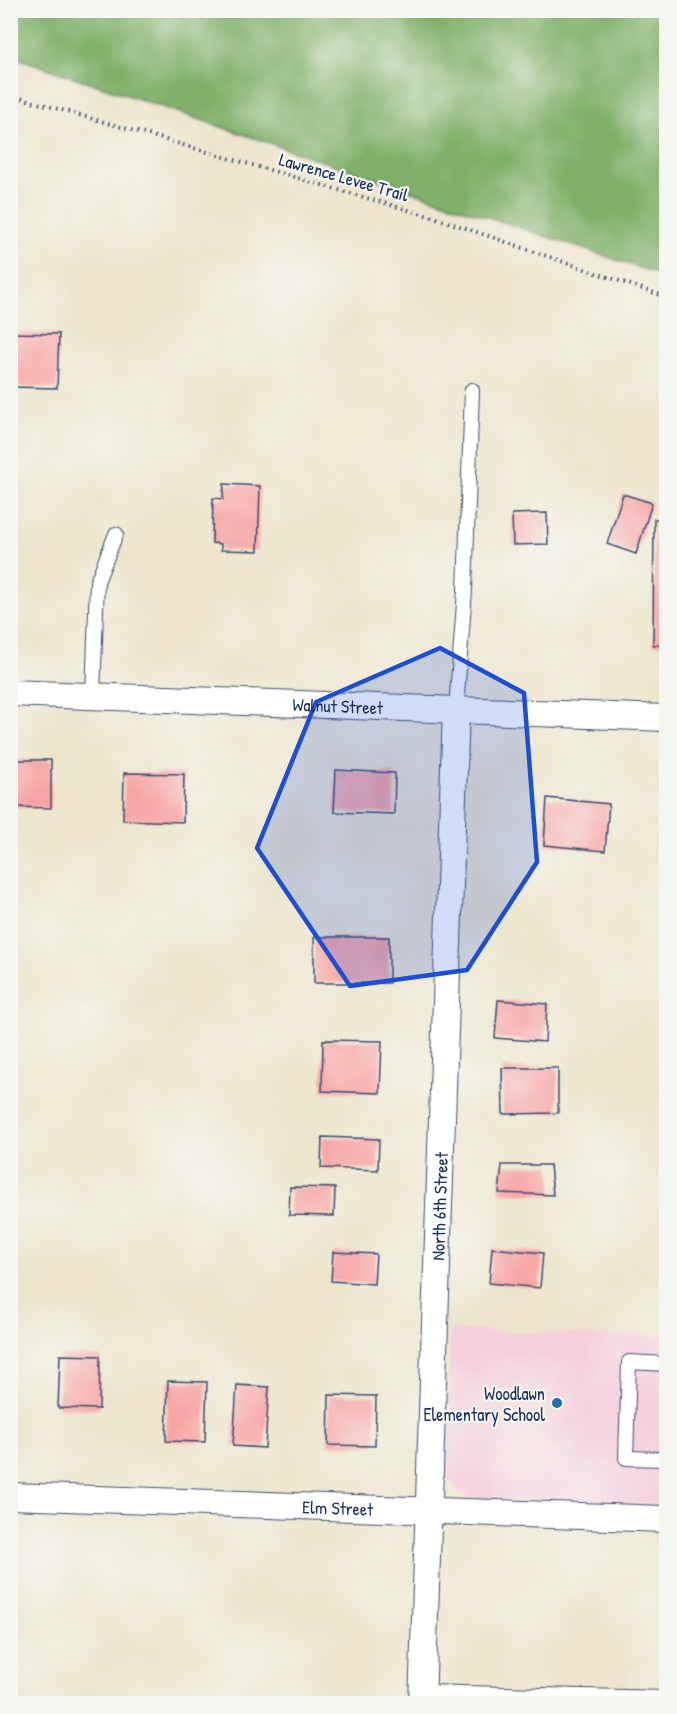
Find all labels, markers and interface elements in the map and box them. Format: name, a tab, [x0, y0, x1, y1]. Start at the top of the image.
street label: Lawrence Levee Trail	[276, 147, 412, 207]
street label: Walnut Street	[292, 691, 384, 720]
street label: North 6th Street	[425, 1151, 453, 1261]
place label: Woodlawn Elementary School	[424, 1381, 545, 1427]
marker: Woodlawn Elementary School	[550, 1396, 564, 1410]
street label: Elm Street	[302, 1494, 375, 1521]

